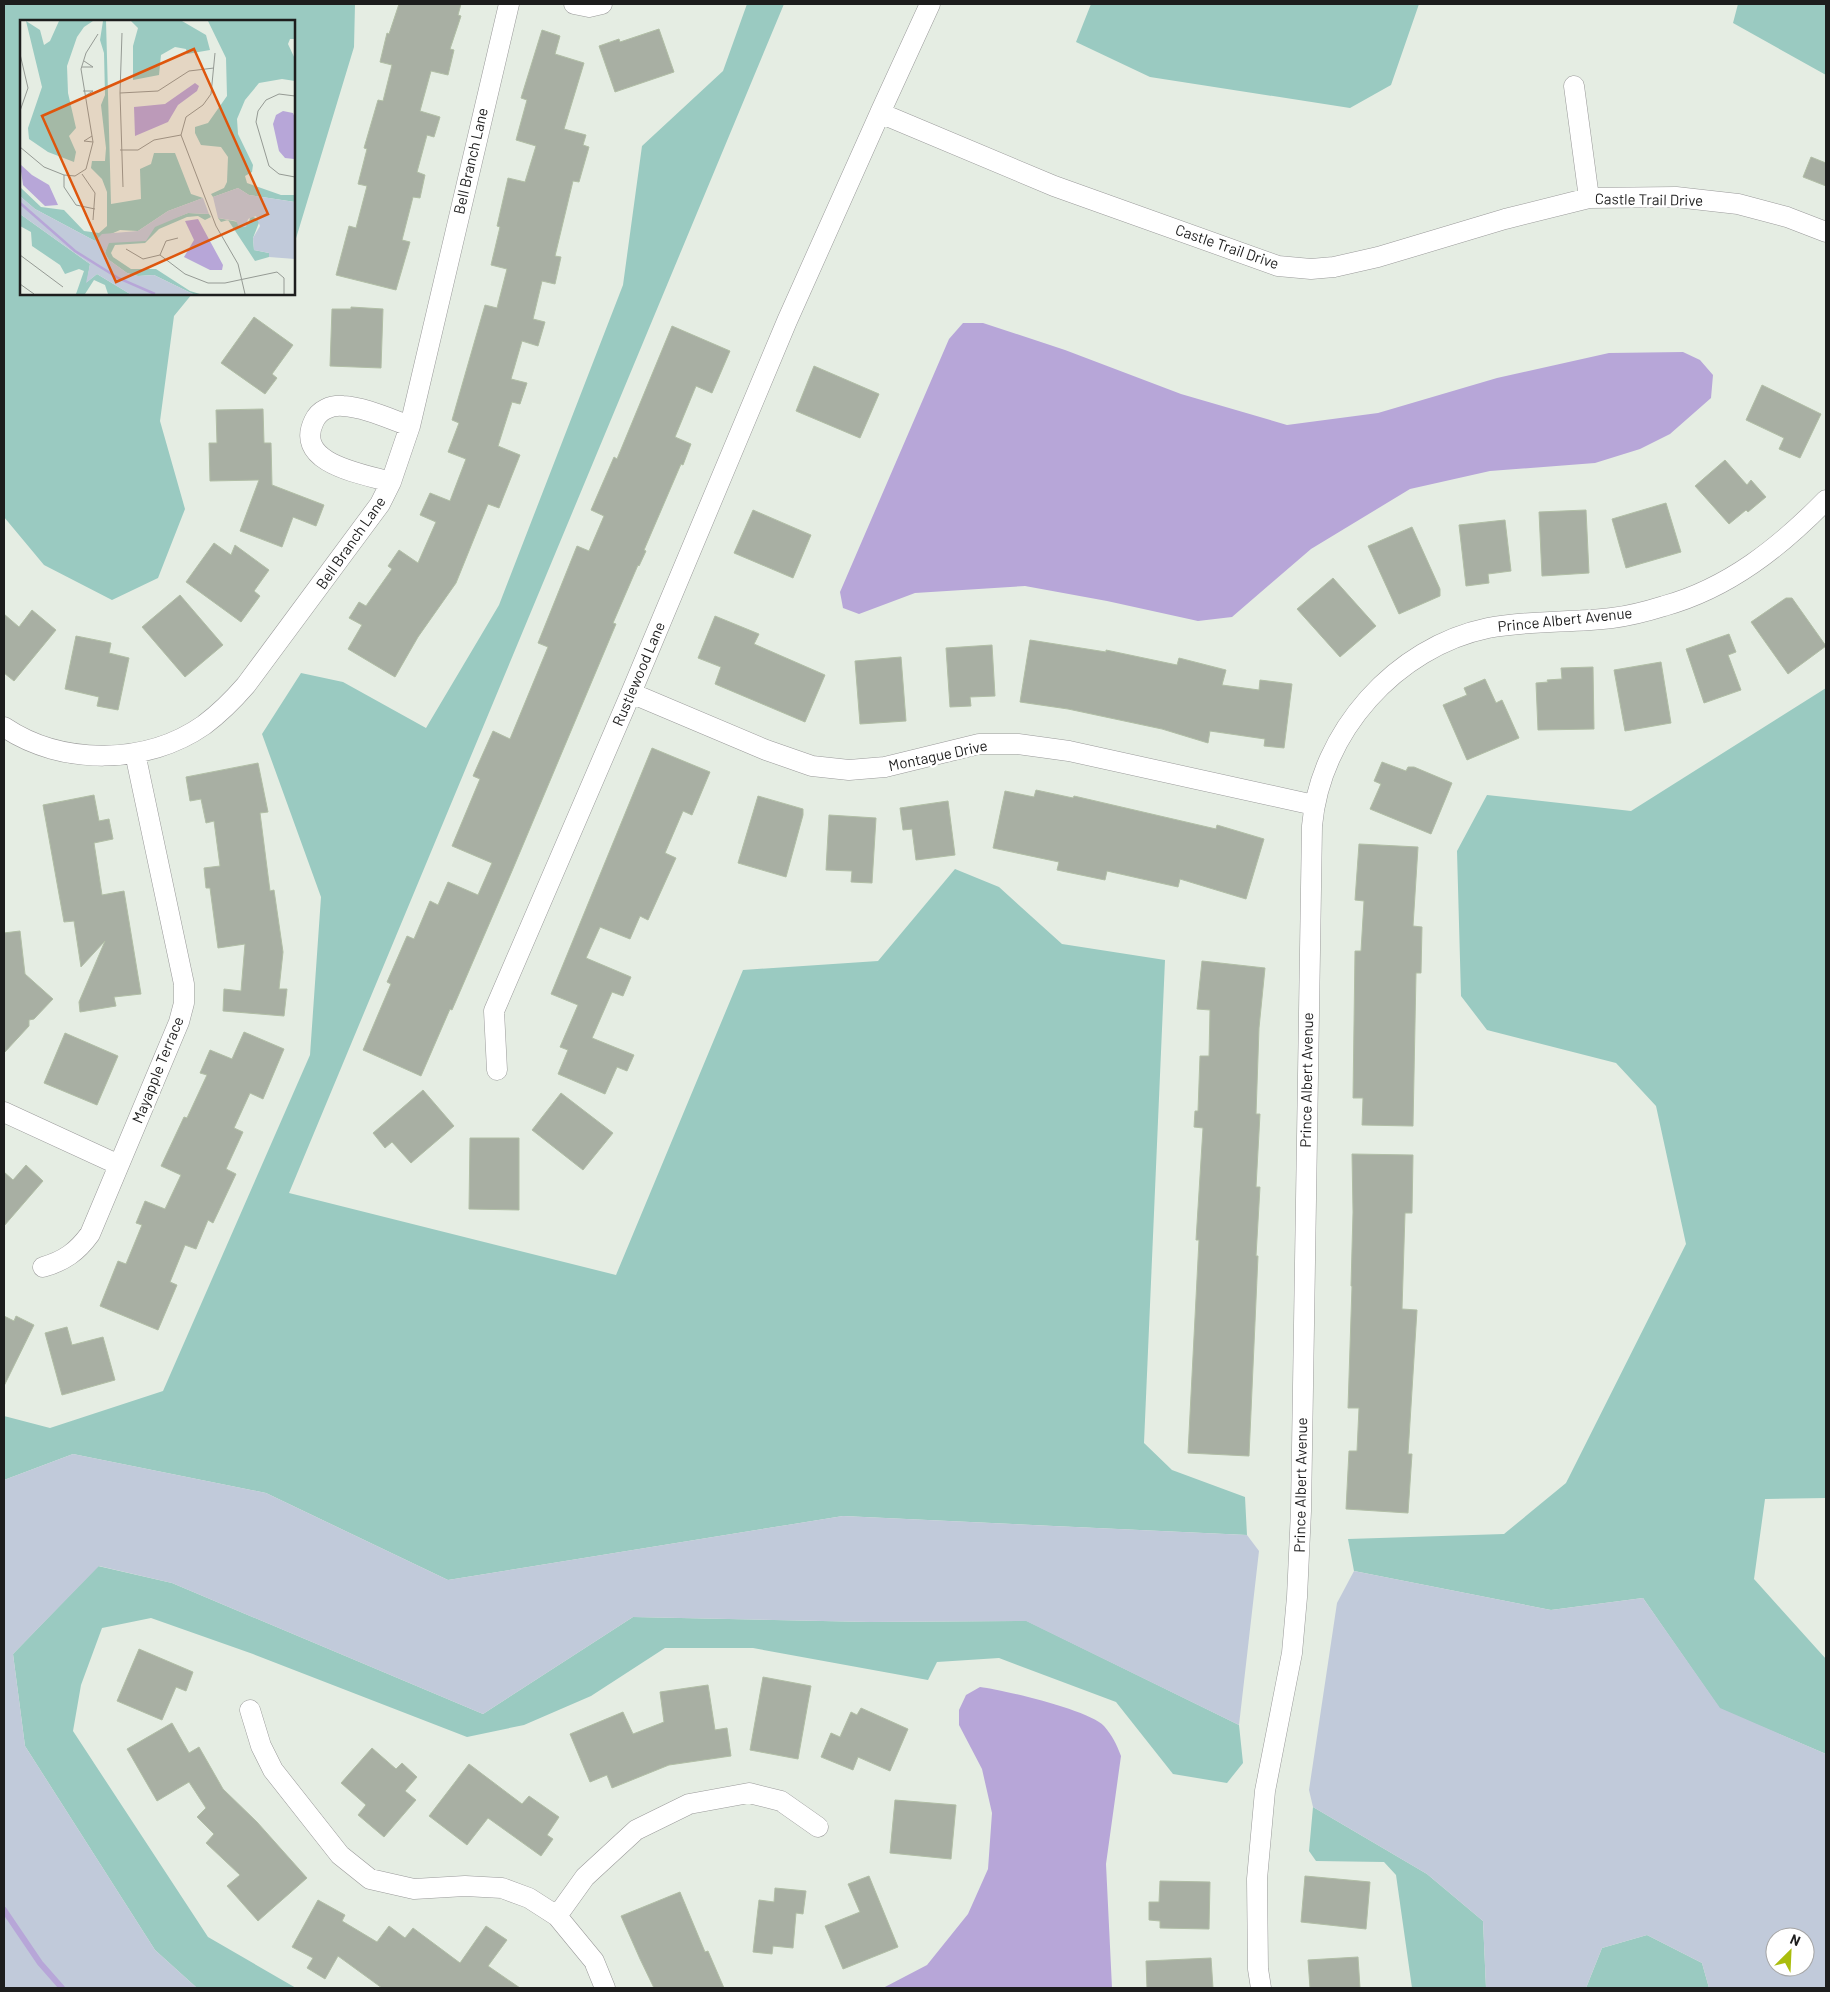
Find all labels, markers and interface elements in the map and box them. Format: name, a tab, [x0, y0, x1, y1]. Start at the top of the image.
inset map	[20, 20, 295, 295]
street label: Bell Branch Lane	[449, 106, 491, 216]
street label: Castle Trail Drive	[1595, 189, 1703, 209]
street label: Castle Trail Drive	[1173, 220, 1281, 272]
street label: Bell Branch Lane	[312, 493, 389, 592]
street label: Prince Albert Avenue	[1497, 603, 1633, 635]
street label: Rustlewood Lane	[608, 619, 668, 728]
street label: Montague Drive	[887, 736, 989, 774]
street label: Prince Albert Avenue	[1296, 1012, 1316, 1148]
street label: Mayapple Terrace	[127, 1014, 187, 1126]
street label: Prince Albert Avenue	[1290, 1417, 1310, 1553]
north arrow	[1765, 1927, 1815, 1977]
text: N	[1788, 1930, 1803, 1949]

